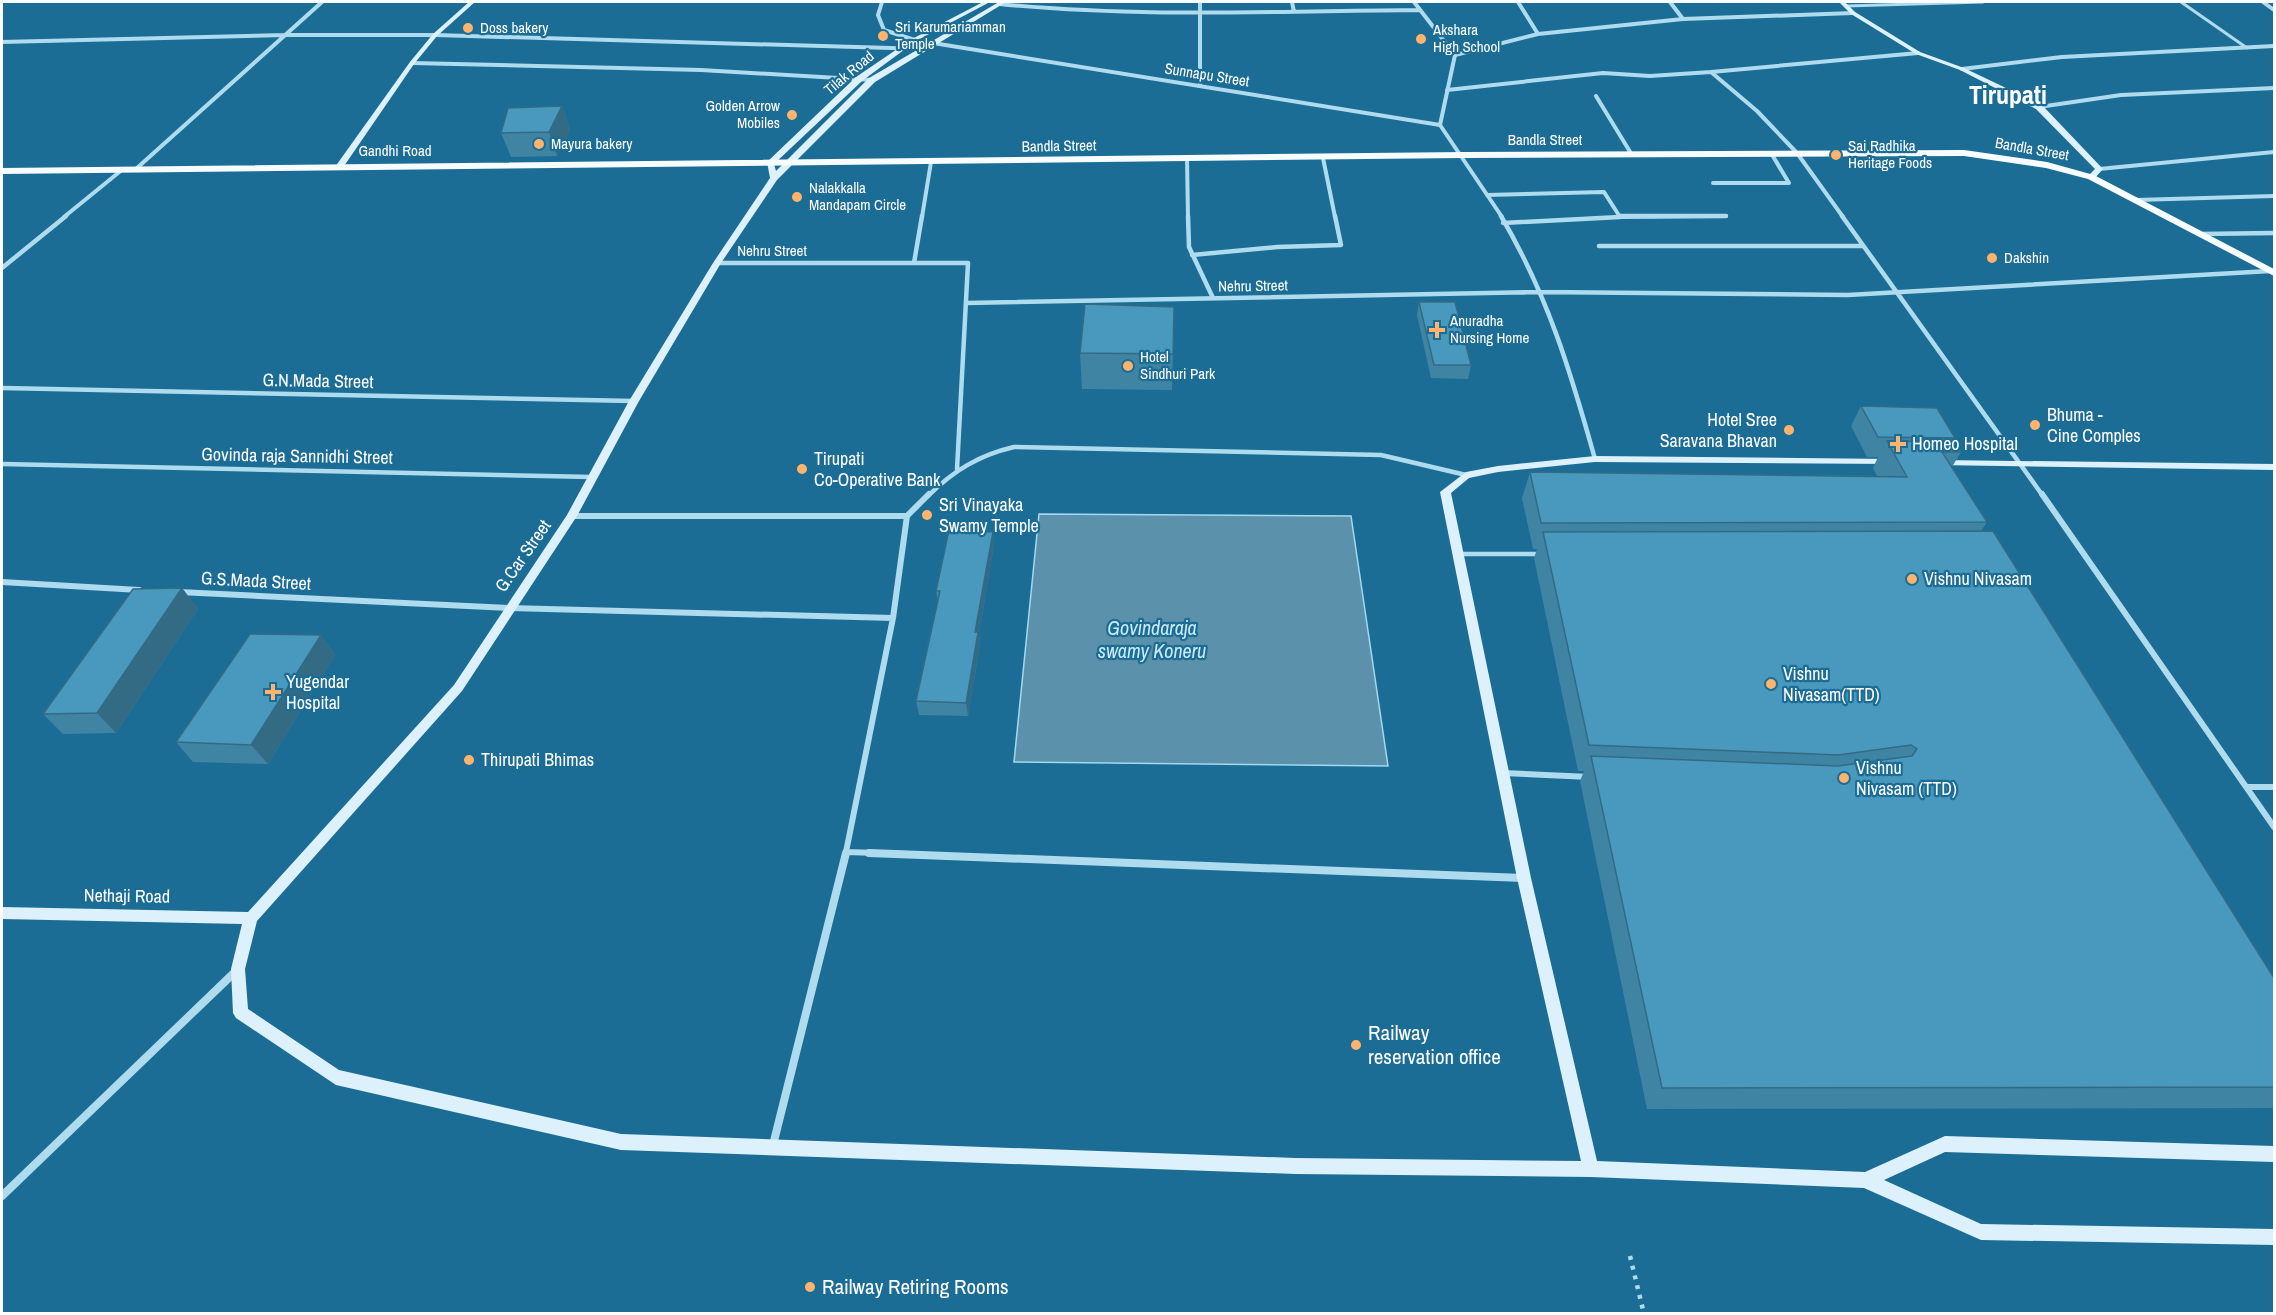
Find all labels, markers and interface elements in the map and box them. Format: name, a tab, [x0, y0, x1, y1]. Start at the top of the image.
place label: Sri Karumariamman Temple	[895, 16, 1006, 54]
place label: Doss bakery	[480, 17, 549, 38]
place label: Akshara High School	[1432, 19, 1500, 57]
marker: Doss bakery	[461, 21, 475, 35]
marker: Sri Karumariamman Temple	[876, 29, 890, 43]
marker: Akshara High School	[1414, 32, 1428, 46]
street label: Tilak Road	[819, 46, 878, 100]
street label: Sunnapu Street	[1163, 57, 1252, 92]
district label: Tirupati	[1969, 77, 2047, 112]
place label: Golden Arrow Mobiles	[705, 95, 780, 133]
marker: Golden Arrow Mobiles	[785, 108, 799, 122]
street label: Bandla Street	[1508, 129, 1583, 150]
street label: Bandla Street	[1994, 132, 2071, 165]
place label: Mayura bakery	[551, 133, 633, 154]
street label: Bandla Street	[1022, 134, 1097, 157]
place label: Sai Radhika Heritage Foods	[1848, 135, 1932, 173]
marker: Mayura bakery	[532, 137, 546, 151]
street label: Gandhi Road	[358, 140, 432, 161]
marker: Sai Radhika Heritage Foods	[1829, 148, 1843, 162]
place label: Nalakkalla Mandapam Circle	[809, 177, 906, 215]
marker: Nalakkalla Mandapam Circle	[790, 190, 804, 204]
street label: Nehru Street	[737, 240, 807, 261]
place label: Dakshin	[2004, 247, 2049, 268]
marker: Dakshin	[1985, 251, 1999, 265]
street label: Nehru Street	[1218, 274, 1289, 297]
place label: Anuradha Nursing Home	[1449, 310, 1529, 348]
marker: Anuradha Nursing Home	[1428, 321, 1446, 339]
place label: Hotel Sindhuri Park	[1140, 346, 1216, 384]
marker: Hotel Sindhuri Park	[1121, 359, 1135, 373]
street label: G.N.Mada Street	[262, 367, 374, 394]
place label: Bhuma - Cine Comples	[2047, 402, 2141, 448]
place label: Hotel Sree Saravana Bhavan	[1660, 407, 1777, 453]
marker: Bhuma - Cine Comples	[2028, 418, 2042, 432]
marker: Hotel Sree Saravana Bhavan	[1782, 423, 1796, 437]
place label: Homeo Hospital	[1912, 431, 2018, 456]
marker: Homeo Hospital	[1889, 435, 1907, 453]
street label: Govinda raja Sannidhi Street	[201, 441, 393, 470]
place label: Tirupati Co-Operative Bank	[814, 446, 941, 492]
marker: Tirupati Co-Operative Bank	[795, 462, 809, 476]
place label: Sri Vinayaka Swamy Temple	[939, 492, 1039, 538]
marker: Sri Vinayaka Swamy Temple	[920, 508, 934, 522]
street label: G.Car Street	[489, 515, 557, 597]
street label: G.S.Mada Street	[200, 565, 312, 596]
place label: Vishnu Nivasam	[1924, 566, 2032, 591]
marker: Vishnu Nivasam	[1905, 572, 1919, 586]
water label: Govindaraja swamy Koneru	[1098, 614, 1206, 664]
place label: Vishnu Nivasam(TTD)	[1783, 661, 1880, 707]
place label: Yugendar Hospital	[286, 669, 349, 715]
marker: Vishnu Nivasam(TTD)	[1764, 677, 1778, 691]
marker: Yugendar Hospital	[264, 683, 282, 701]
place label: Thirupati Bhimas	[481, 747, 594, 772]
marker: Thirupati Bhimas	[462, 753, 476, 767]
place label: Vishnu Nivasam (TTD)	[1856, 755, 1957, 801]
marker: Vishnu Nivasam (TTD)	[1837, 771, 1851, 785]
street label: Nethaji Road	[84, 882, 170, 909]
place label: Railway reservation office	[1368, 1018, 1501, 1071]
marker: Railway reservation office	[1349, 1038, 1363, 1052]
place label: Railway Retiring Rooms	[822, 1272, 1009, 1301]
marker: Railway Retiring Rooms	[803, 1280, 817, 1294]

